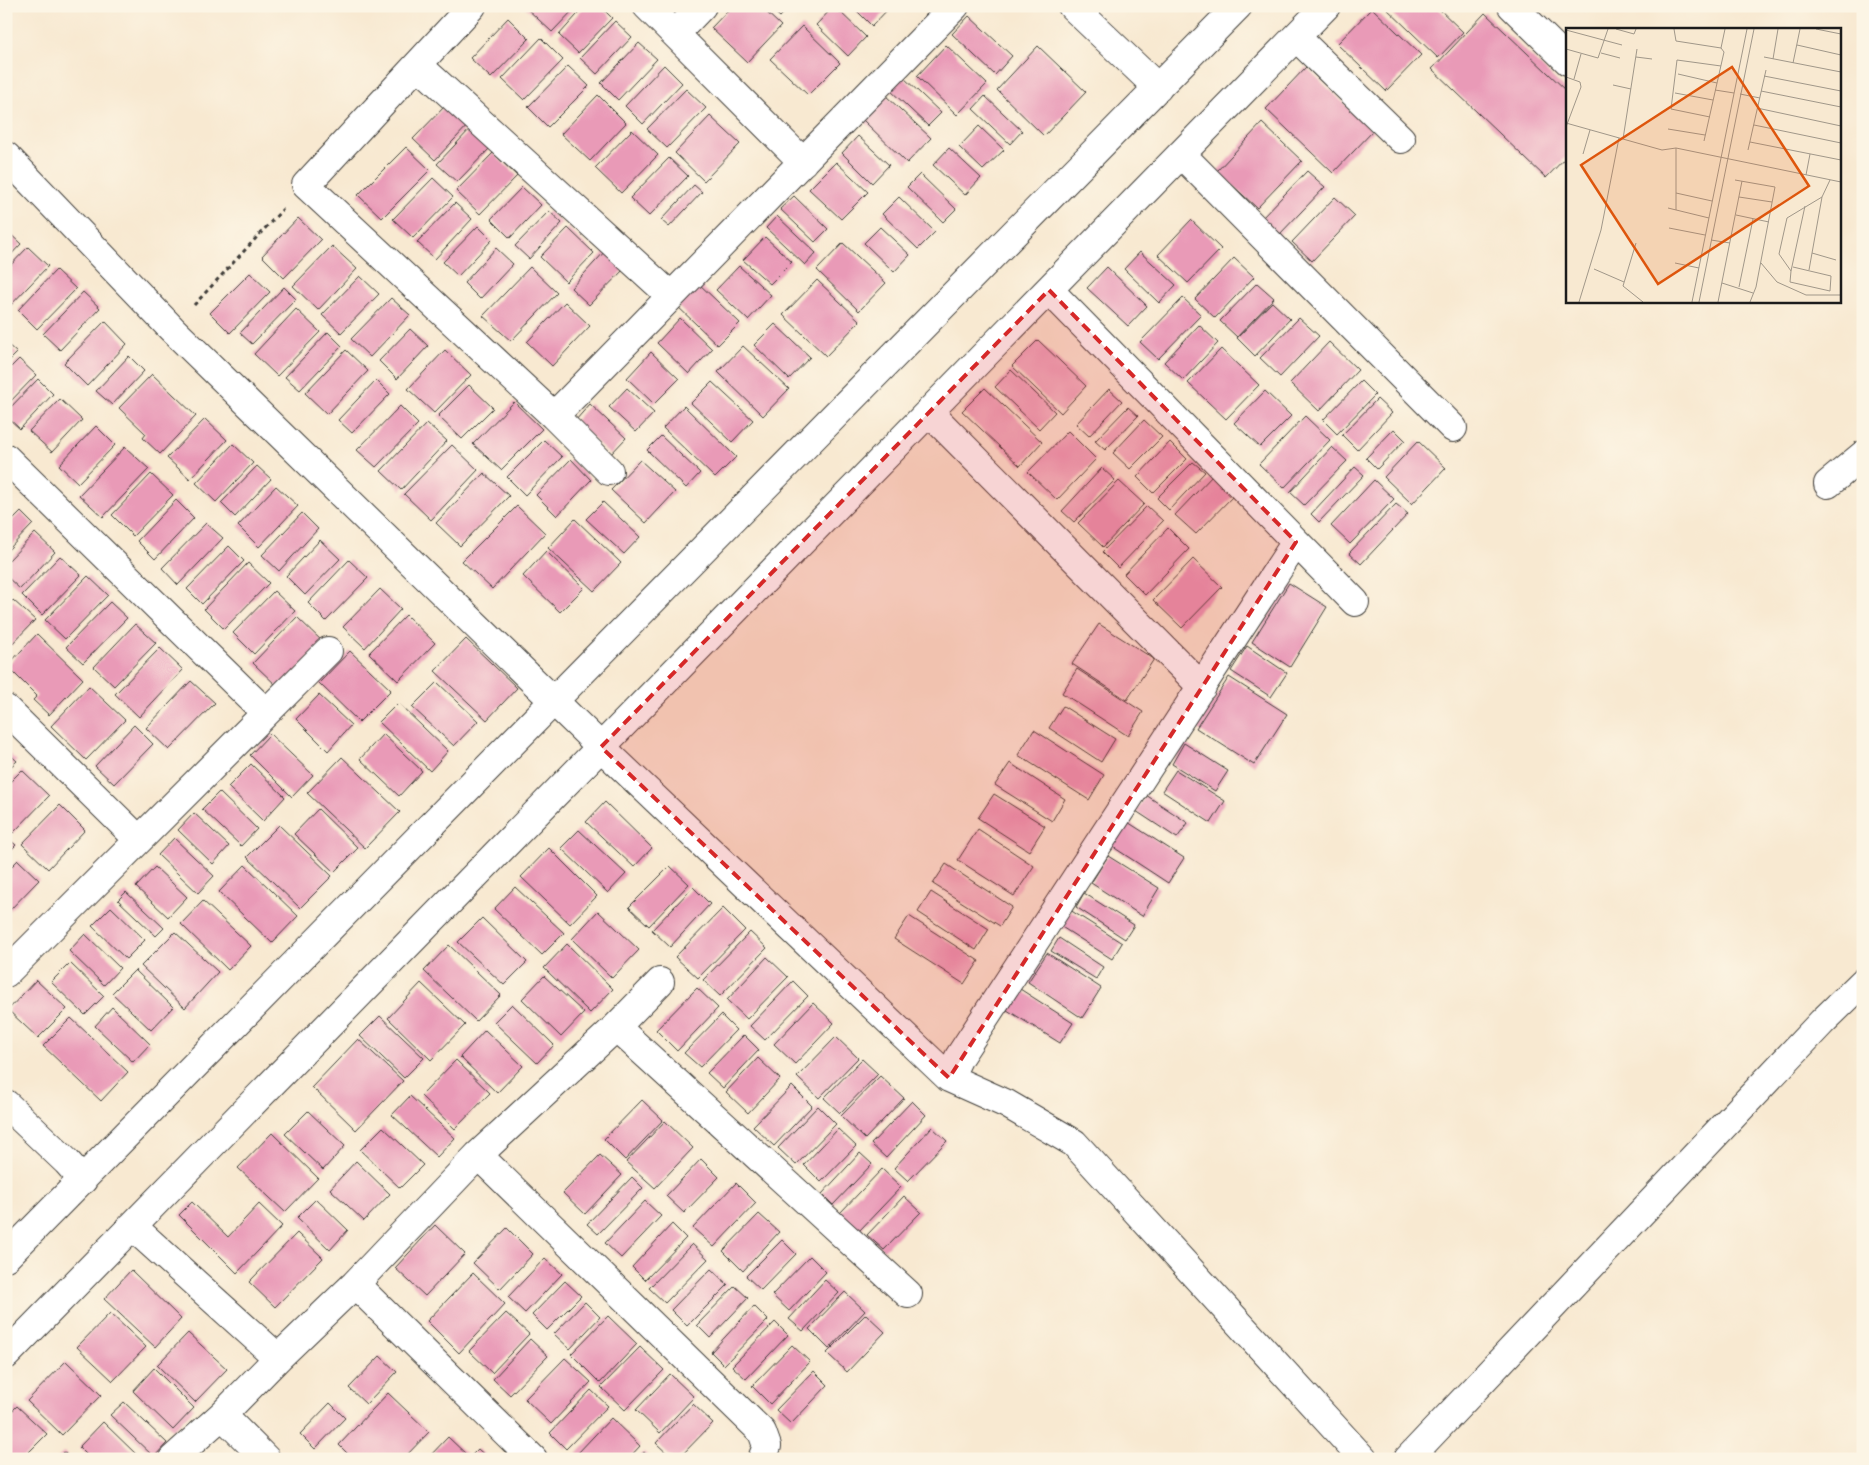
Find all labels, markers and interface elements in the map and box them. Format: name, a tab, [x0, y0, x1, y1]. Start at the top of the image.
inset map	[1566, 28, 1842, 302]

